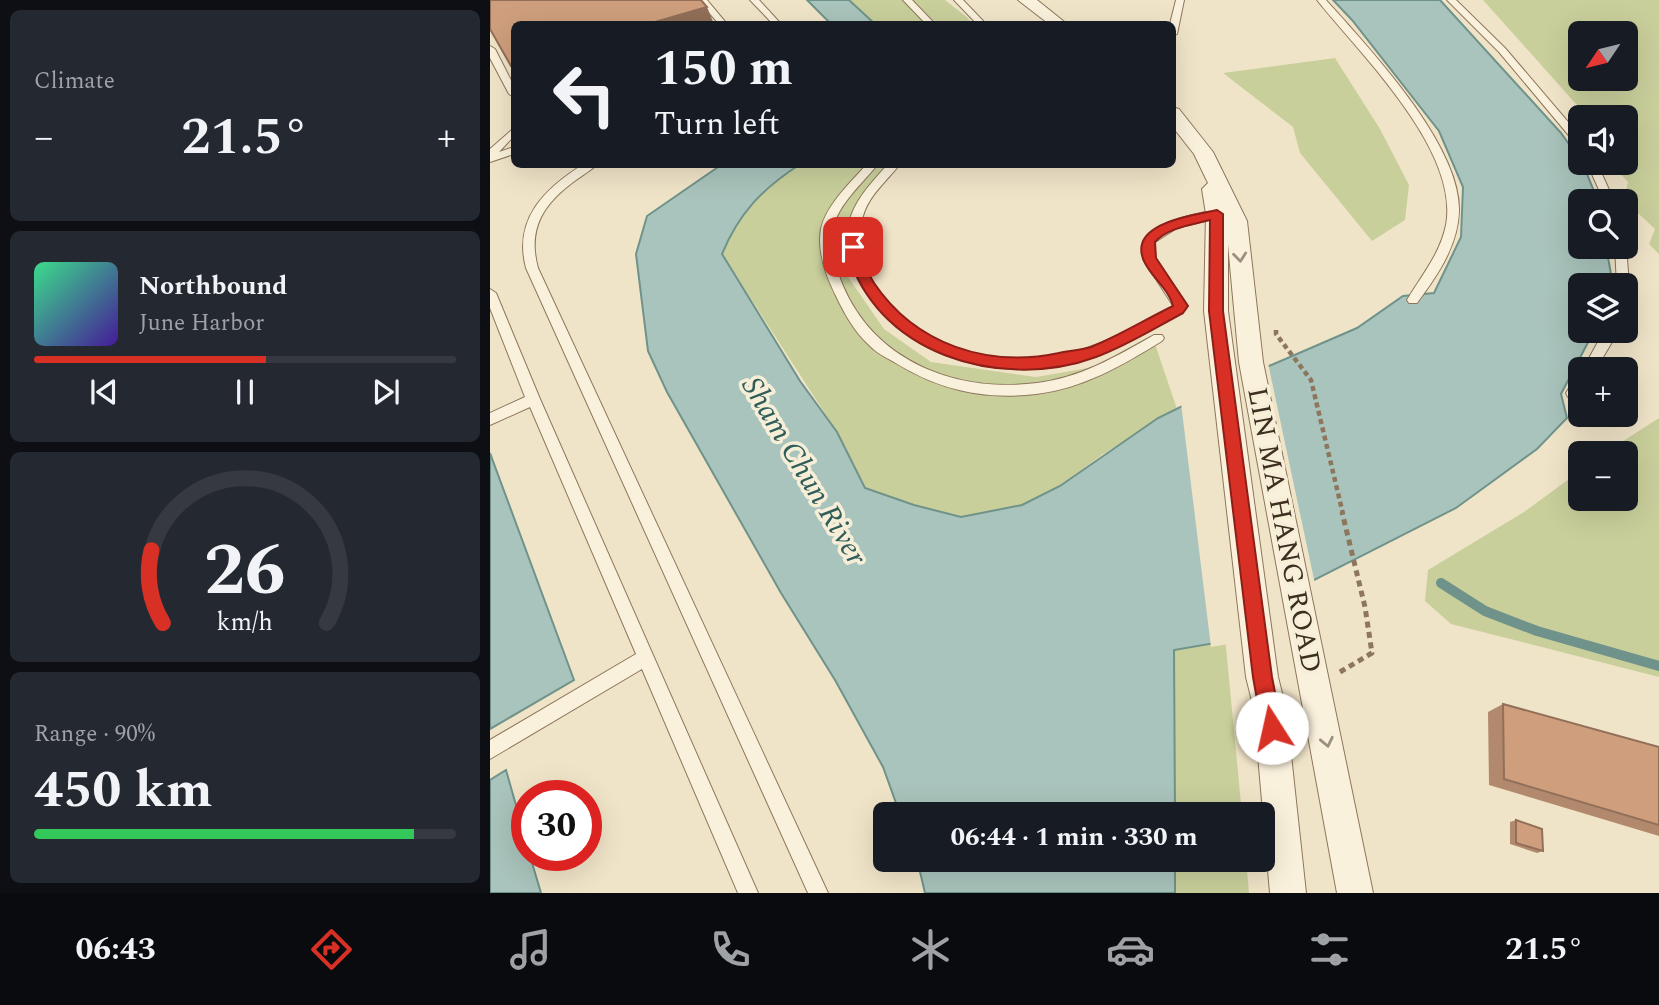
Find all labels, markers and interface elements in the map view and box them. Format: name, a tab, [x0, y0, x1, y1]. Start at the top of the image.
north arrow	[1568, 21, 1638, 91]
map controls	[1568, 21, 1638, 511]
text: 150 m	[654, 32, 793, 107]
icon: left	[539, 49, 630, 140]
text: Climate	[34, 64, 115, 99]
text: 21.5°	[181, 98, 309, 177]
text: Turn left	[654, 100, 780, 149]
button: sound	[1568, 105, 1638, 175]
text: −	[34, 109, 53, 167]
text: +	[437, 109, 456, 167]
button: search	[1568, 189, 1638, 259]
pin	[823, 217, 883, 277]
icon: arrive	[834, 228, 872, 266]
one-way arrow	[1232, 251, 1247, 262]
text: Northbound	[139, 266, 287, 306]
button: layers	[1568, 273, 1638, 343]
text: June Harbor	[139, 306, 264, 341]
button: +	[1568, 357, 1638, 427]
water label: Sham Chun River	[729, 368, 879, 575]
icon: previous	[85, 373, 123, 411]
icon: pause	[226, 373, 264, 411]
icon: next	[367, 373, 405, 411]
street label: LIN MA HANG ROAD	[1235, 384, 1333, 676]
button: −	[1568, 441, 1638, 511]
text: 26	[204, 516, 286, 627]
text: km/h	[217, 604, 273, 642]
position arrow	[1235, 691, 1309, 765]
text: Range · 90%	[34, 717, 155, 752]
one-way arrow	[1319, 736, 1333, 748]
text: 450 km	[34, 751, 213, 830]
speed limit sign: 30	[511, 780, 602, 871]
text: 06:44 · 1 min · 330 m	[950, 817, 1198, 857]
text: 06:43	[75, 925, 156, 974]
icon: directions	[307, 925, 356, 974]
icon: music	[506, 925, 555, 974]
icon: phone	[706, 925, 755, 974]
icon: climate	[906, 925, 955, 974]
icon: car	[1106, 925, 1155, 974]
icon: filters	[1305, 925, 1354, 974]
text: 21.5°	[1505, 925, 1584, 974]

